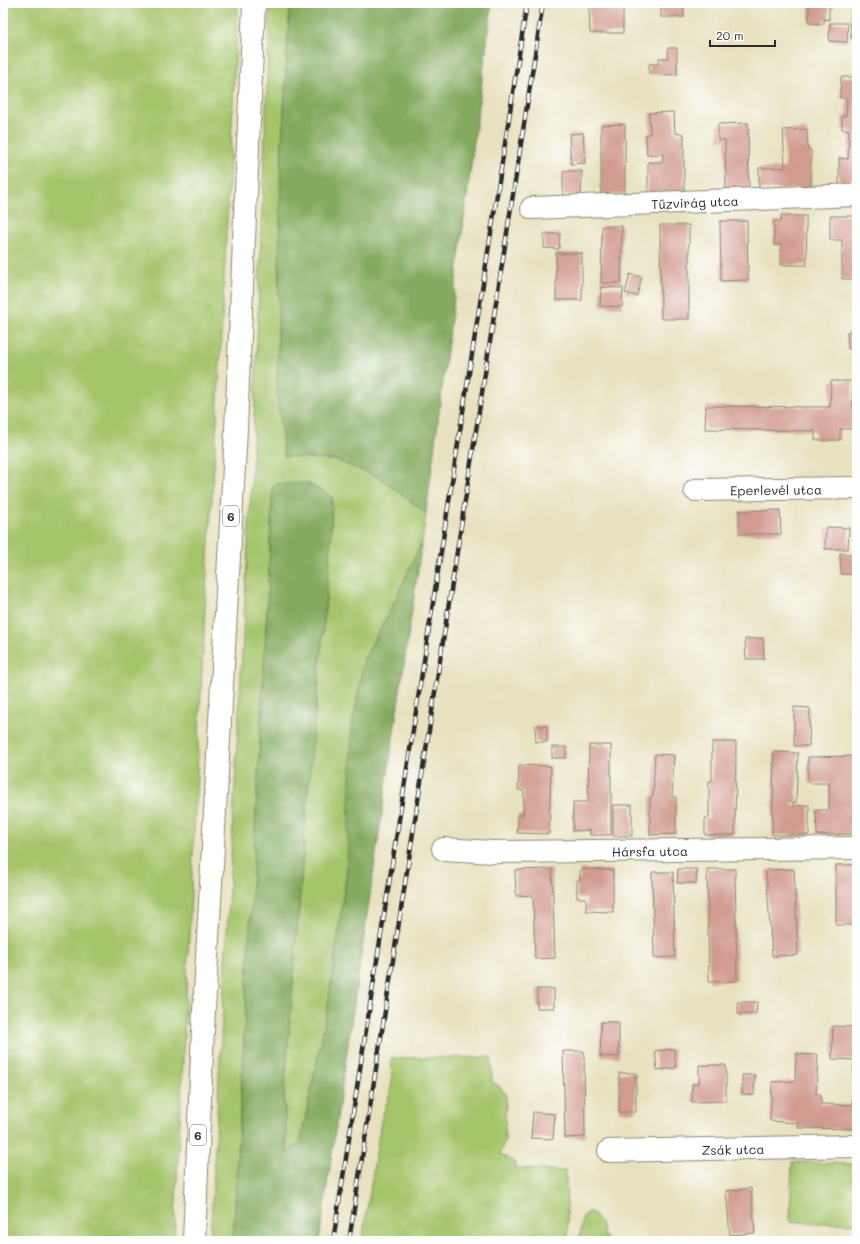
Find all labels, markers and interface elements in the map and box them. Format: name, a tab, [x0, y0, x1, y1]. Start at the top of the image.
scale bar	[710, 22, 775, 48]
text: 20 m	[716, 27, 744, 43]
street label: Tűzvirág utca	[651, 191, 739, 212]
street label: Eperlevél utca	[730, 480, 822, 498]
road number: 6	[223, 506, 239, 526]
street label: Hársfa utca	[612, 841, 688, 859]
road number: 6	[190, 1125, 206, 1145]
street label: Zsák utca	[701, 1139, 765, 1158]

